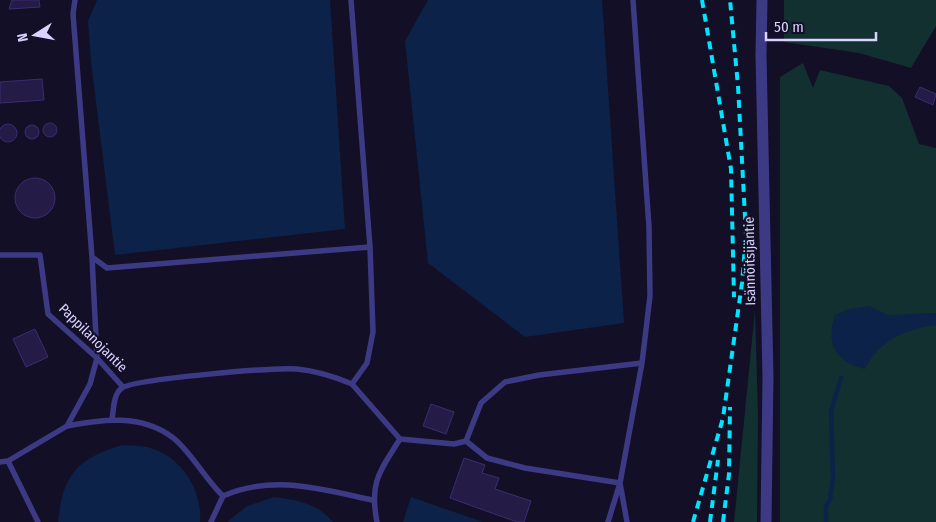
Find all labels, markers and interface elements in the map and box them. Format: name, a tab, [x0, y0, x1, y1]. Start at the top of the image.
north arrow	[10, 10, 60, 60]
scale bar	[766, 10, 876, 42]
text: 50 m	[774, 18, 804, 36]
text: N	[14, 32, 32, 43]
street label: Isännöitsijäntie	[741, 216, 759, 306]
street label: Pappilanojantie	[55, 300, 131, 376]

